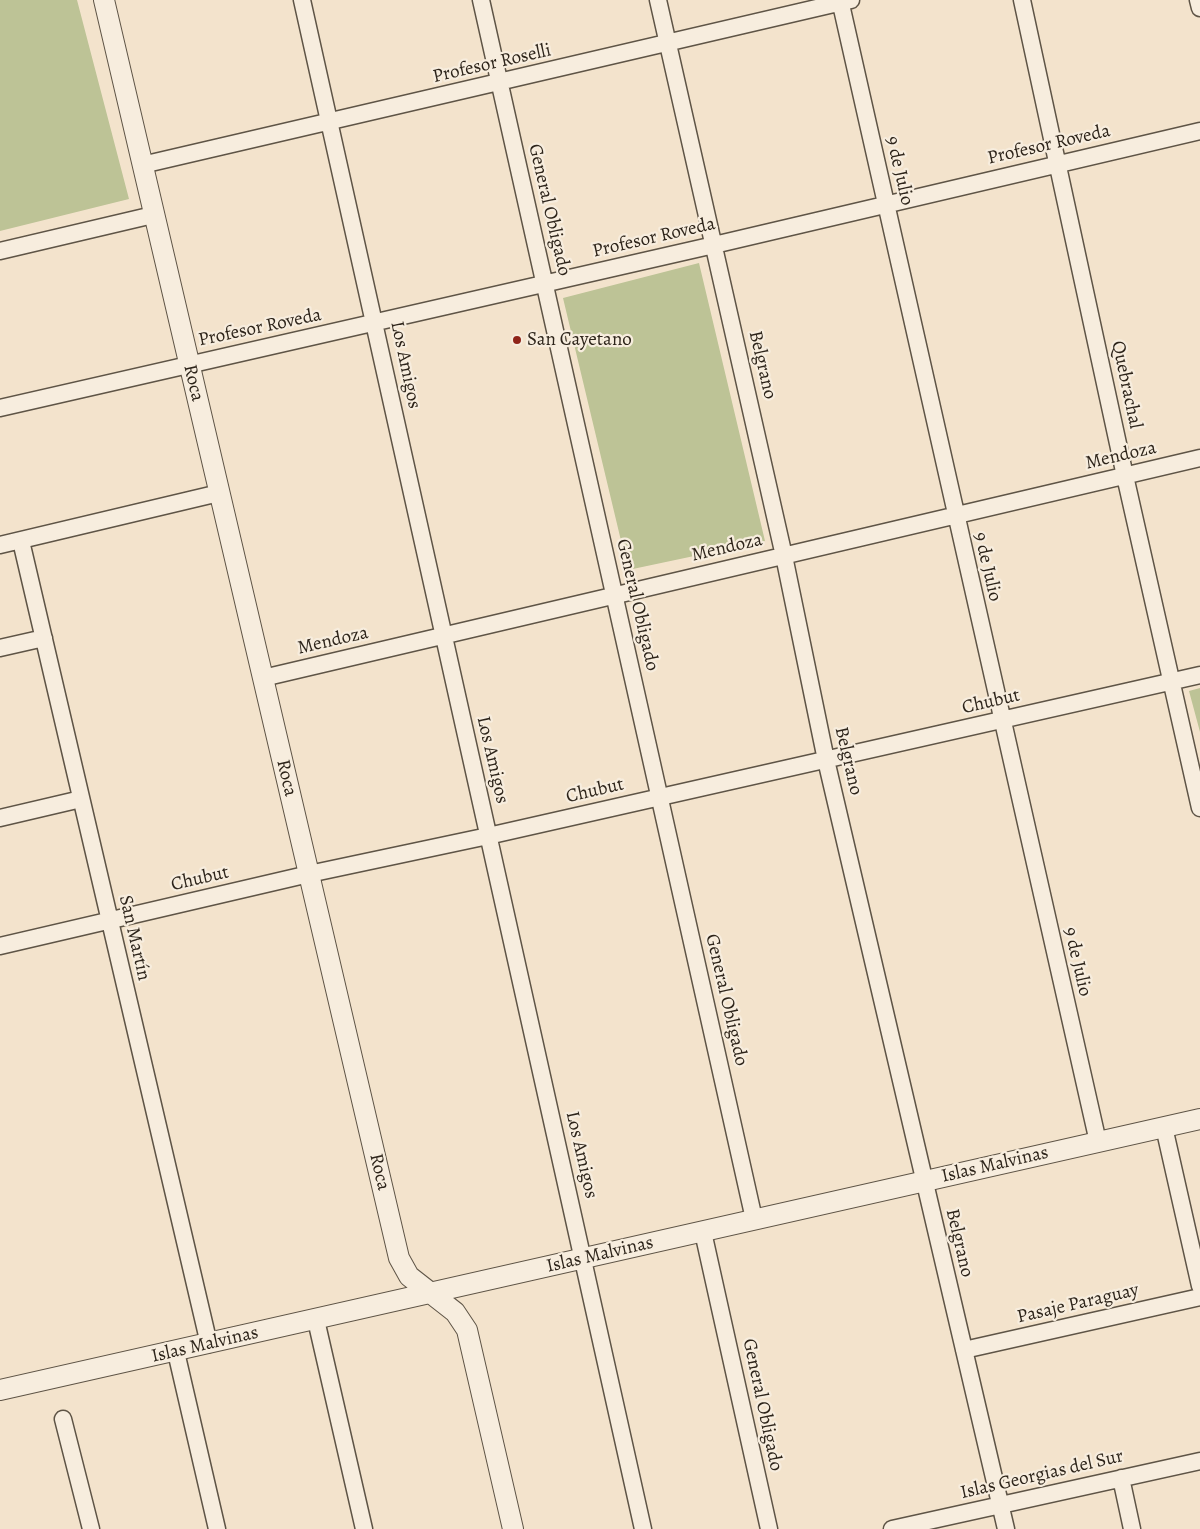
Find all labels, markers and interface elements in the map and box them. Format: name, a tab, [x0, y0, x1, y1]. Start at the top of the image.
street label: Profesor Roselli	[431, 39, 553, 89]
street label: Profesor Roveda	[985, 120, 1113, 170]
street label: 9 de Julio	[880, 134, 918, 208]
street label: General Obligado	[523, 142, 575, 278]
street label: Profesor Roveda	[590, 213, 718, 263]
street label: Profesor Roveda	[196, 304, 324, 352]
street label: Los Amigos	[385, 319, 425, 411]
place label: San Cayetano	[527, 329, 632, 351]
street label: Belgrano	[743, 329, 781, 401]
marker: San Cayetano	[511, 334, 523, 346]
street label: Quebrachal	[1106, 339, 1146, 431]
street label: Roca	[178, 362, 208, 404]
street label: Mendoza	[1083, 437, 1159, 475]
street label: Mendoza	[689, 529, 765, 567]
street label: 9 de Julio	[968, 530, 1006, 604]
street label: General Obligado	[611, 537, 663, 673]
street label: Mendoza	[295, 622, 371, 660]
street label: Chubut	[960, 684, 1022, 720]
street label: Los Amigos	[471, 714, 513, 806]
street label: Belgrano	[829, 725, 867, 797]
street label: Roca	[271, 757, 301, 799]
street label: Chubut	[564, 773, 626, 809]
street label: Chubut	[169, 861, 231, 897]
street label: San Martín	[113, 893, 155, 983]
street label: 9 de Julio	[1058, 925, 1096, 999]
street label: General Obligado	[700, 932, 752, 1068]
street label: Los Amigos	[560, 1109, 602, 1201]
street label: Islas Malvinas	[939, 1142, 1051, 1188]
street label: Roca	[364, 1151, 394, 1193]
street label: Belgrano	[940, 1207, 978, 1279]
street label: Islas Malvinas	[544, 1232, 656, 1278]
street label: Pasaje Paraguay	[1015, 1279, 1141, 1329]
street label: Islas Malvinas	[149, 1322, 261, 1368]
street label: General Obligado	[737, 1337, 787, 1473]
street label: Islas Georgias del Sur	[958, 1445, 1126, 1505]

